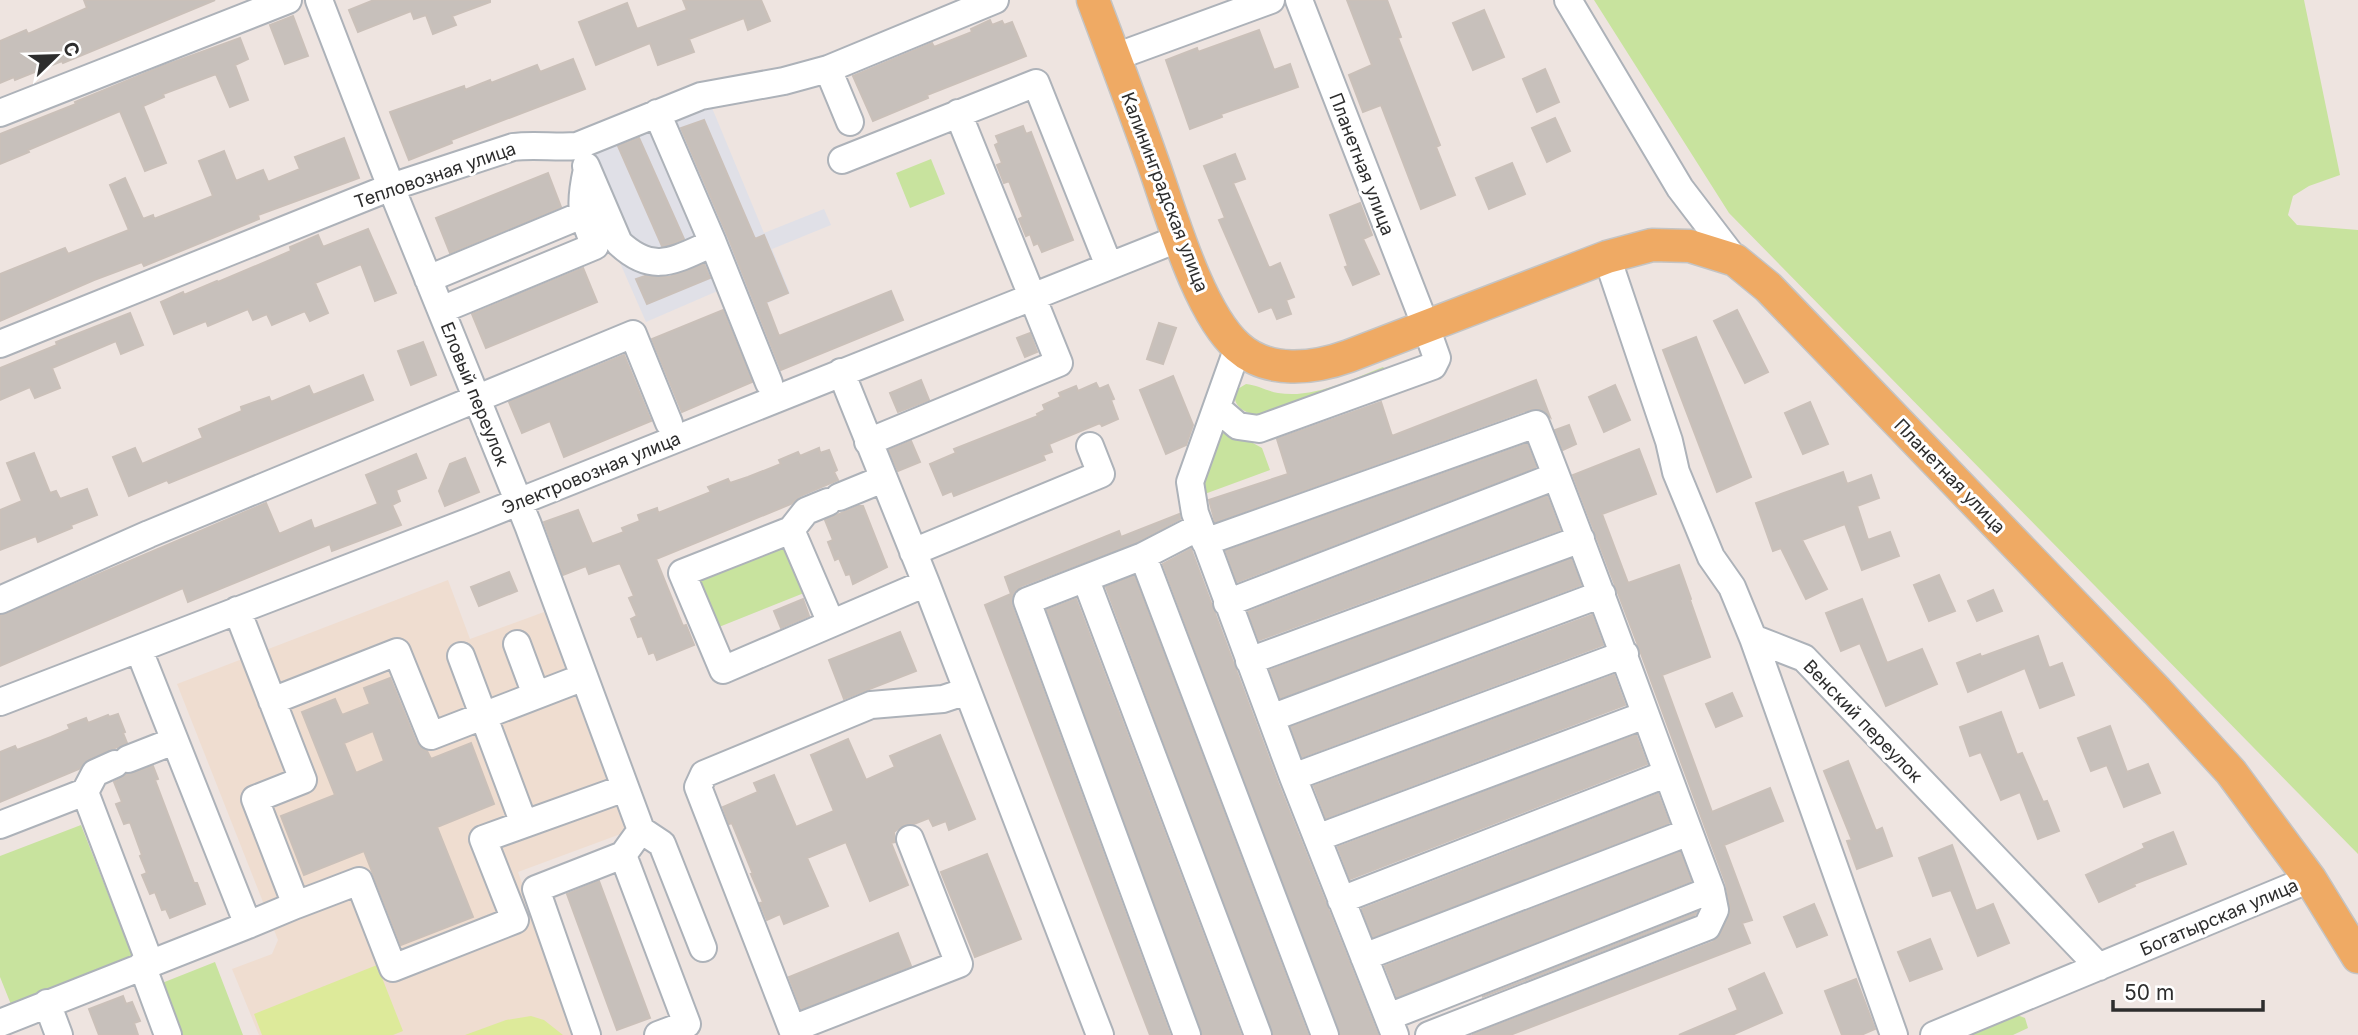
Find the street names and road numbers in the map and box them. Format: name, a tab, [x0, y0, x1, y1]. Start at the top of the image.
street label: Калининградская улица	[1117, 89, 1213, 295]
street label: Планетная улица	[1325, 90, 1399, 238]
street label: Тепловозная улица	[352, 138, 518, 212]
street label: Еловый переулок	[437, 319, 514, 469]
street label: Планетная улица	[1890, 415, 2010, 537]
street label: Электровозная улица	[499, 427, 683, 519]
street label: Венский переулок	[1799, 656, 1927, 787]
street label: Богатырская улица	[2137, 874, 2301, 960]

